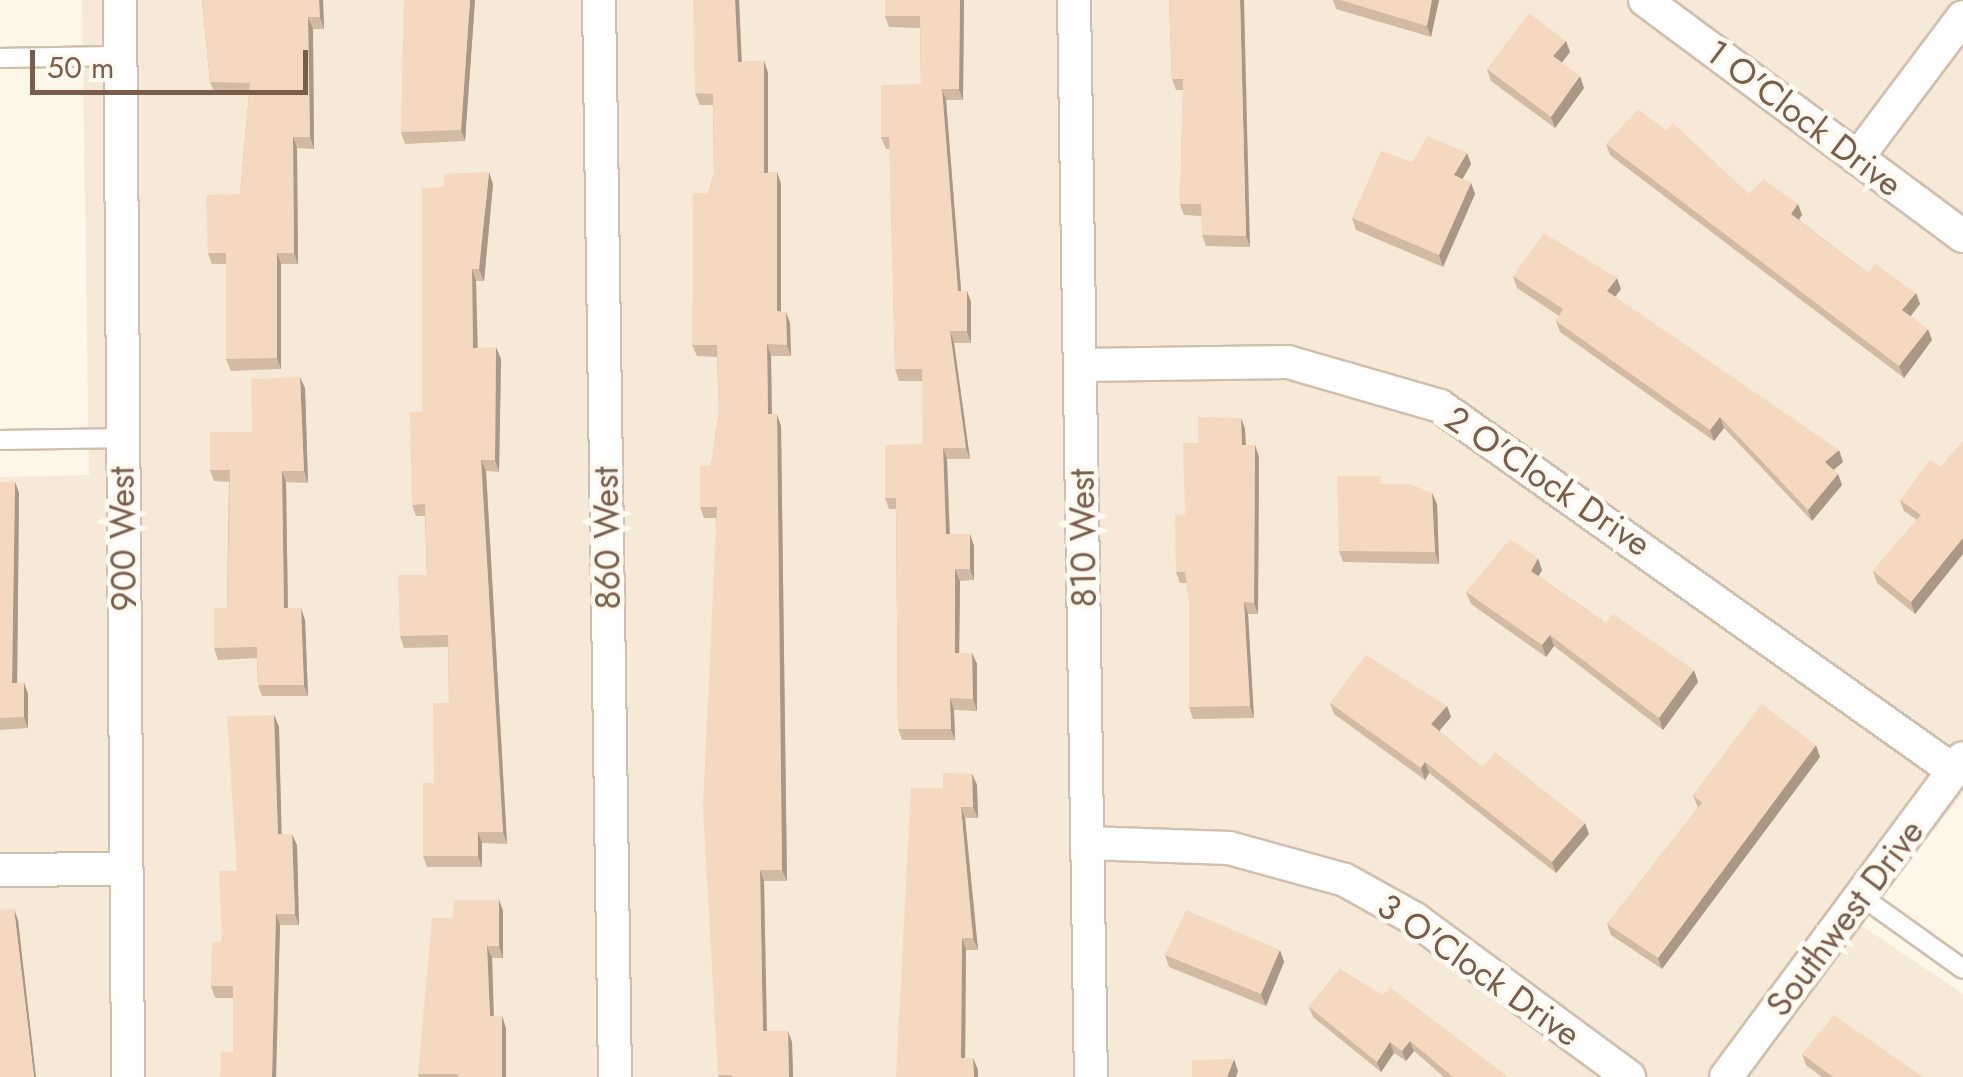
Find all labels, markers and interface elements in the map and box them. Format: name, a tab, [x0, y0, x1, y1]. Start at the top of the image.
scale bar	[35, 30, 312, 92]
street label: 1 O'Clock Drive	[1698, 31, 1910, 205]
text: 50 m	[47, 46, 114, 89]
street label: 2 O'Clock Drive	[1437, 397, 1659, 565]
street label: 900 West	[101, 466, 145, 612]
street label: 860 West	[585, 466, 629, 610]
street label: 810 West	[1061, 468, 1105, 608]
street label: Southwest Drive	[1757, 811, 1933, 1025]
street label: 3 O'Clock Drive	[1370, 885, 1588, 1055]

